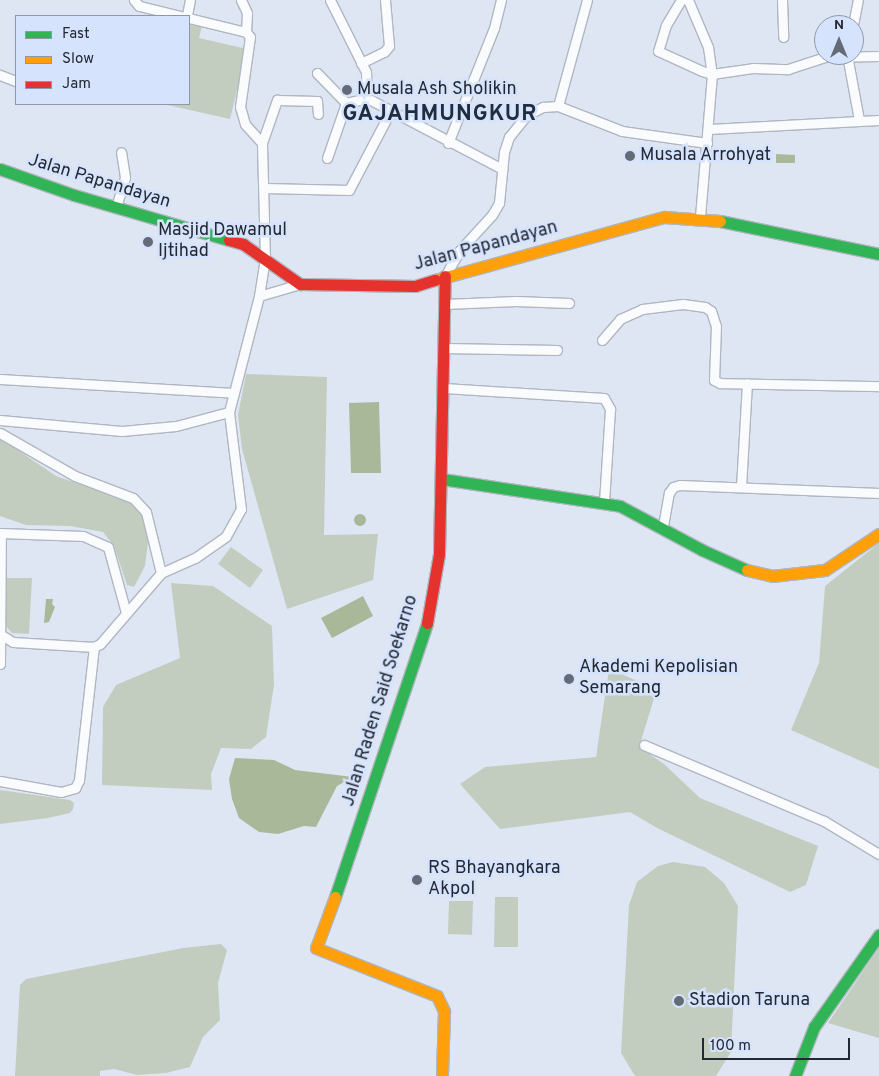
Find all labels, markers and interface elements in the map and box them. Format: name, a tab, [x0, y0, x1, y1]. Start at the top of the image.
legend	[15, 15, 190, 105]
north arrow	[814, 15, 864, 65]
text: N	[834, 17, 844, 34]
text: Fast	[62, 25, 90, 44]
text: Slow	[62, 50, 94, 69]
text: Jam	[62, 75, 91, 94]
place label: Musala Ash Sholikin	[357, 79, 517, 101]
marker: Musala Ash Sholikin	[341, 84, 353, 96]
district label: GAJAHMUNGKUR	[341, 102, 539, 128]
place label: Musala Arrohyat	[640, 145, 772, 167]
street label: Jalan Papandayan	[25, 150, 173, 214]
marker: Musala Arrohyat	[624, 150, 636, 162]
street label: Jalan Papandayan	[412, 217, 560, 277]
place label: Masjid Dawamul Ijtihad	[158, 221, 287, 264]
marker: Masjid Dawamul Ijtihad	[142, 236, 154, 248]
street label: Jalan Raden Said Soekarno	[339, 593, 423, 809]
place label: Akademi Kepolisian Semarang	[579, 658, 738, 701]
marker: Akademi Kepolisian Semarang	[563, 673, 575, 685]
place label: RS Bhayangkara Akpol	[428, 859, 560, 902]
marker: RS Bhayangkara Akpol	[410, 873, 424, 887]
place label: Stadion Taruna	[689, 990, 811, 1012]
marker: Stadion Taruna	[673, 995, 685, 1007]
scale bar	[704, 1028, 852, 1060]
text: 100 m	[710, 1037, 751, 1056]

